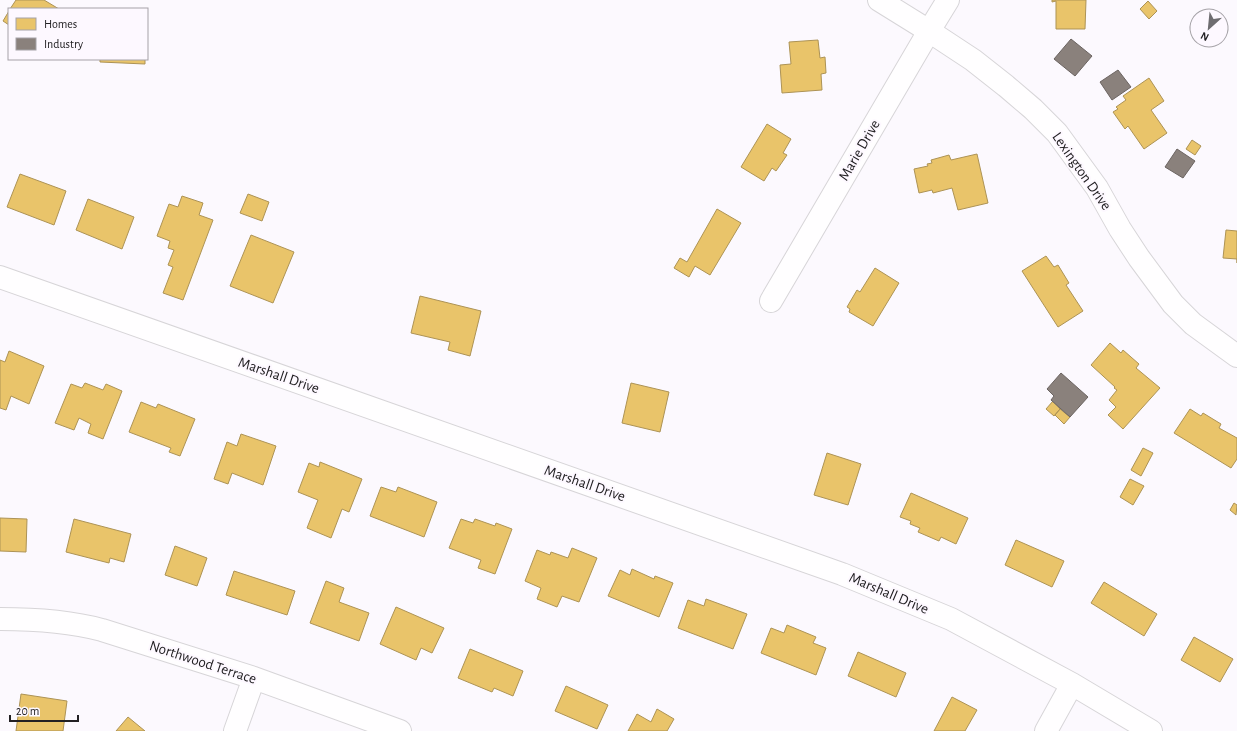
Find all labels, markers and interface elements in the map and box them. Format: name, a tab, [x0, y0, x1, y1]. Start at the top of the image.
legend	[8, 8, 148, 60]
north arrow	[1189, 8, 1229, 48]
text: Homes	[44, 18, 77, 30]
text: N	[1199, 30, 1211, 43]
text: Industry	[44, 38, 83, 51]
street label: Marie Drive	[836, 117, 883, 183]
street label: Lexington Drive	[1049, 130, 1114, 213]
street label: Marshall Drive	[236, 355, 321, 396]
street label: Marshall Drive	[542, 463, 627, 504]
street label: Marshall Drive	[847, 570, 931, 617]
street label: Northwood Terrace	[147, 638, 258, 687]
scale bar	[10, 697, 78, 723]
text: 20 m	[16, 705, 39, 717]

